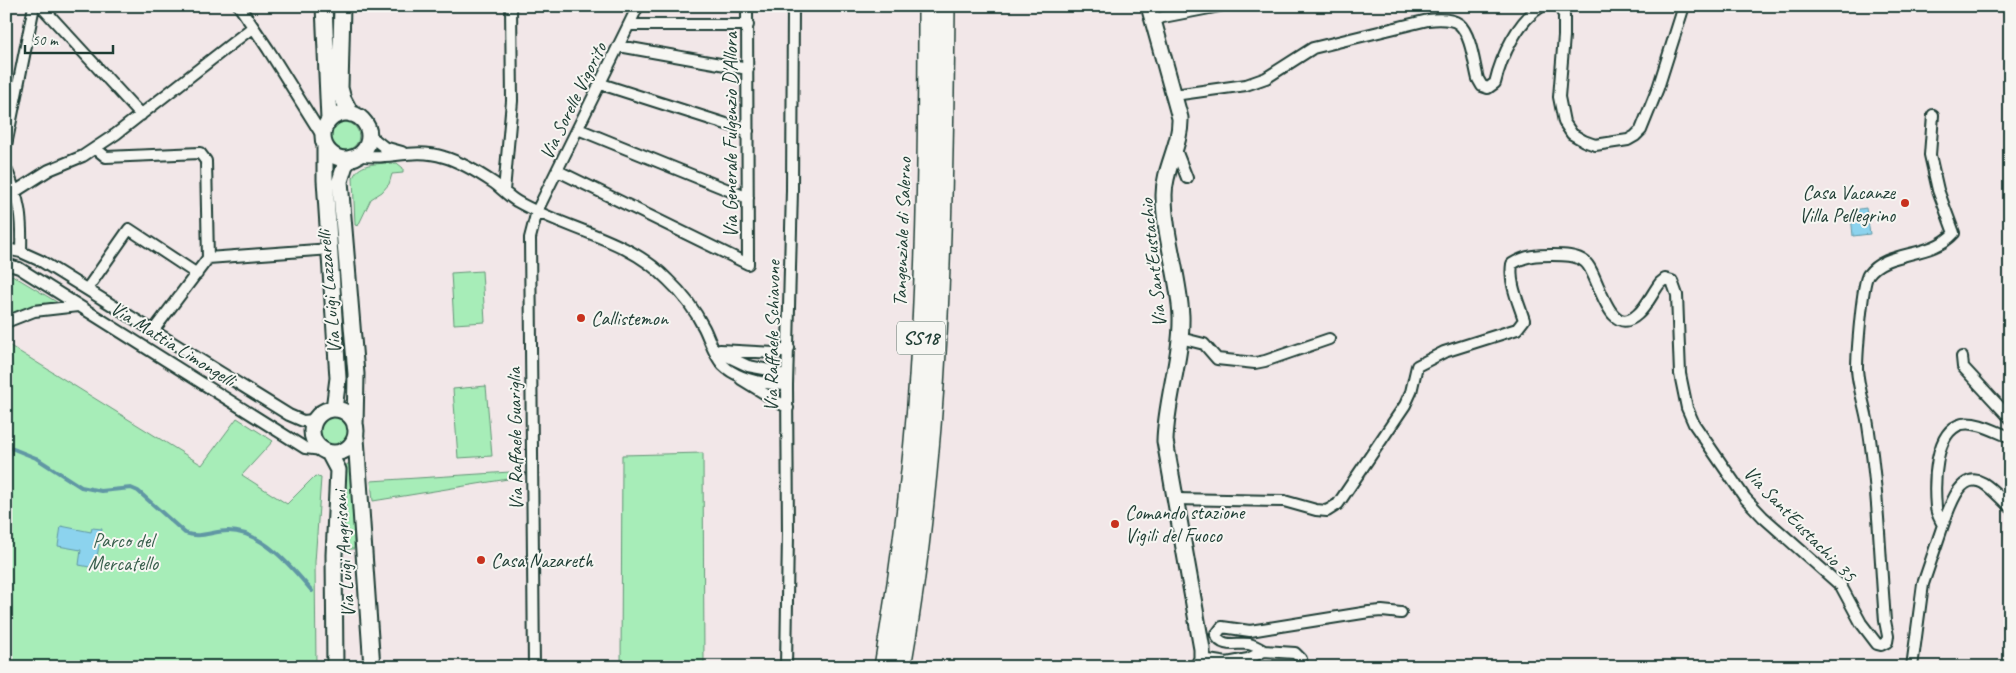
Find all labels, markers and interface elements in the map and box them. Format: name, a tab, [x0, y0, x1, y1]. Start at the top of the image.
scale bar	[25, 22, 112, 54]
street label: Via Generale Fulgenzio D'Allora	[718, 30, 743, 238]
text: 50 m	[32, 31, 59, 50]
street label: Via Sorelle Vigorito	[534, 37, 613, 164]
street label: Tangenziale di Salerno	[887, 156, 917, 307]
place label: Casa Vacanze Villa Pellegrino	[1799, 180, 1896, 228]
street label: Via Sant'Eustachio	[1134, 196, 1172, 329]
marker: Casa Vacanze Villa Pellegrino	[1899, 197, 1911, 209]
street label: Via Luigi Lazzarelli	[311, 227, 347, 355]
street label: Via Raffaele Schiavone	[758, 259, 786, 412]
street label: Via Mattia Limongelli	[106, 296, 242, 394]
place label: Callistemon	[591, 306, 669, 331]
marker: Callistemon	[575, 312, 587, 324]
road number: SS18	[897, 322, 945, 354]
street label: Via Raffaele Guariglia	[501, 365, 529, 511]
street label: Via Sant'Eustachio 35	[1738, 461, 1863, 588]
street label: Via Luigi Angrisani	[327, 487, 361, 618]
place label: Comando stazione Vigili del Fuoco	[1125, 500, 1246, 548]
marker: Comando stazione Vigili del Fuoco	[1109, 518, 1121, 530]
park label: Parco del Mercatello	[88, 528, 159, 576]
place label: Casa Nazareth	[491, 548, 594, 573]
marker: Casa Nazareth	[475, 554, 487, 566]

